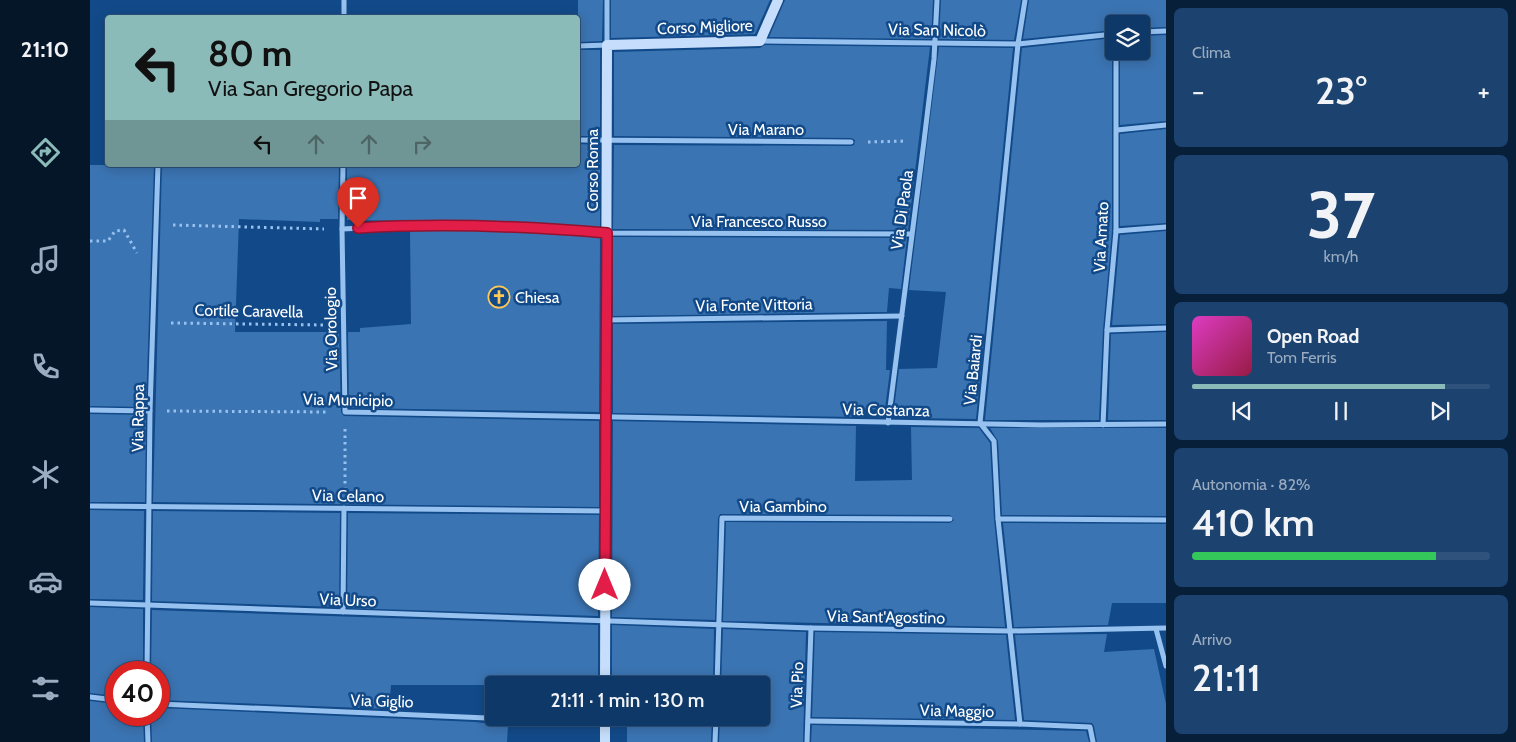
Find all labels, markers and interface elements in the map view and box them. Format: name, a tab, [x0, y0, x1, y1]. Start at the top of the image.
map controls	[1105, 15, 1150, 60]
button: layers	[1105, 15, 1150, 60]
street label: Corso Migliore	[657, 16, 753, 38]
street label: Via San Nicolò	[888, 20, 986, 40]
text: 80 m	[208, 32, 292, 75]
icon: left	[125, 35, 190, 100]
text: 21:10	[21, 36, 69, 63]
text: Clima	[1192, 43, 1231, 62]
text: 23°	[1315, 67, 1367, 114]
text: −	[1192, 74, 1204, 108]
text: +	[1478, 74, 1490, 108]
text: Via San Gregorio Papa	[208, 75, 413, 102]
street label: Via Marano	[728, 120, 804, 139]
street label: Corso Roma	[583, 129, 602, 211]
icon: left	[249, 130, 277, 158]
icon: ahead	[302, 130, 330, 158]
icon: ahead	[355, 130, 383, 158]
icon: right	[408, 130, 436, 158]
icon: directions	[28, 135, 63, 170]
street label: Via Di Paola	[887, 168, 917, 251]
text: 37	[1307, 175, 1375, 254]
pin	[337, 177, 379, 228]
icon: arrive	[344, 184, 372, 212]
street label: Via Amato	[1090, 201, 1112, 273]
street label: Via Francesco Russo	[691, 212, 827, 231]
icon: music	[28, 242, 63, 277]
text: km/h	[1323, 247, 1359, 266]
church icon: Chiesa	[487, 285, 511, 309]
street label: Via Orologio	[321, 287, 341, 371]
place label: Chiesa	[515, 288, 560, 307]
street label: Via Fonte Vittoria	[695, 294, 813, 316]
street label: Cortile Caravella	[194, 301, 304, 321]
text: Open Road	[1267, 325, 1359, 348]
street label: Via Baiardi	[960, 334, 986, 406]
text: Tom Ferris	[1267, 348, 1337, 367]
icon: phone	[28, 349, 63, 384]
street label: Via Rappa	[128, 384, 148, 452]
street label: Via Municipio	[303, 390, 394, 410]
icon: previous	[1228, 397, 1256, 425]
icon: pause	[1327, 397, 1355, 425]
icon: next	[1426, 397, 1454, 425]
street label: Via Costanza	[842, 400, 930, 420]
icon: climate	[28, 457, 63, 492]
text: Autonomia · 82%	[1192, 475, 1311, 494]
street label: Via Celano	[312, 486, 384, 506]
street label: Via Gambino	[739, 497, 827, 516]
text: 410 km	[1192, 499, 1315, 546]
position arrow	[578, 558, 630, 610]
icon: car	[28, 564, 63, 599]
street label: Via Urso	[319, 590, 377, 610]
street label: Via Sant'Agostino	[827, 606, 945, 628]
text: Arrivo	[1192, 630, 1232, 649]
text: 21:11	[1192, 654, 1261, 701]
speed limit sign: 40	[105, 661, 170, 726]
street label: Via Pio	[787, 661, 807, 709]
icon: filters	[28, 671, 63, 706]
text: 21:11 · 1 min · 130 m	[551, 689, 704, 712]
street label: Via Giglio	[350, 690, 414, 712]
street label: Via Maggio	[920, 701, 994, 721]

